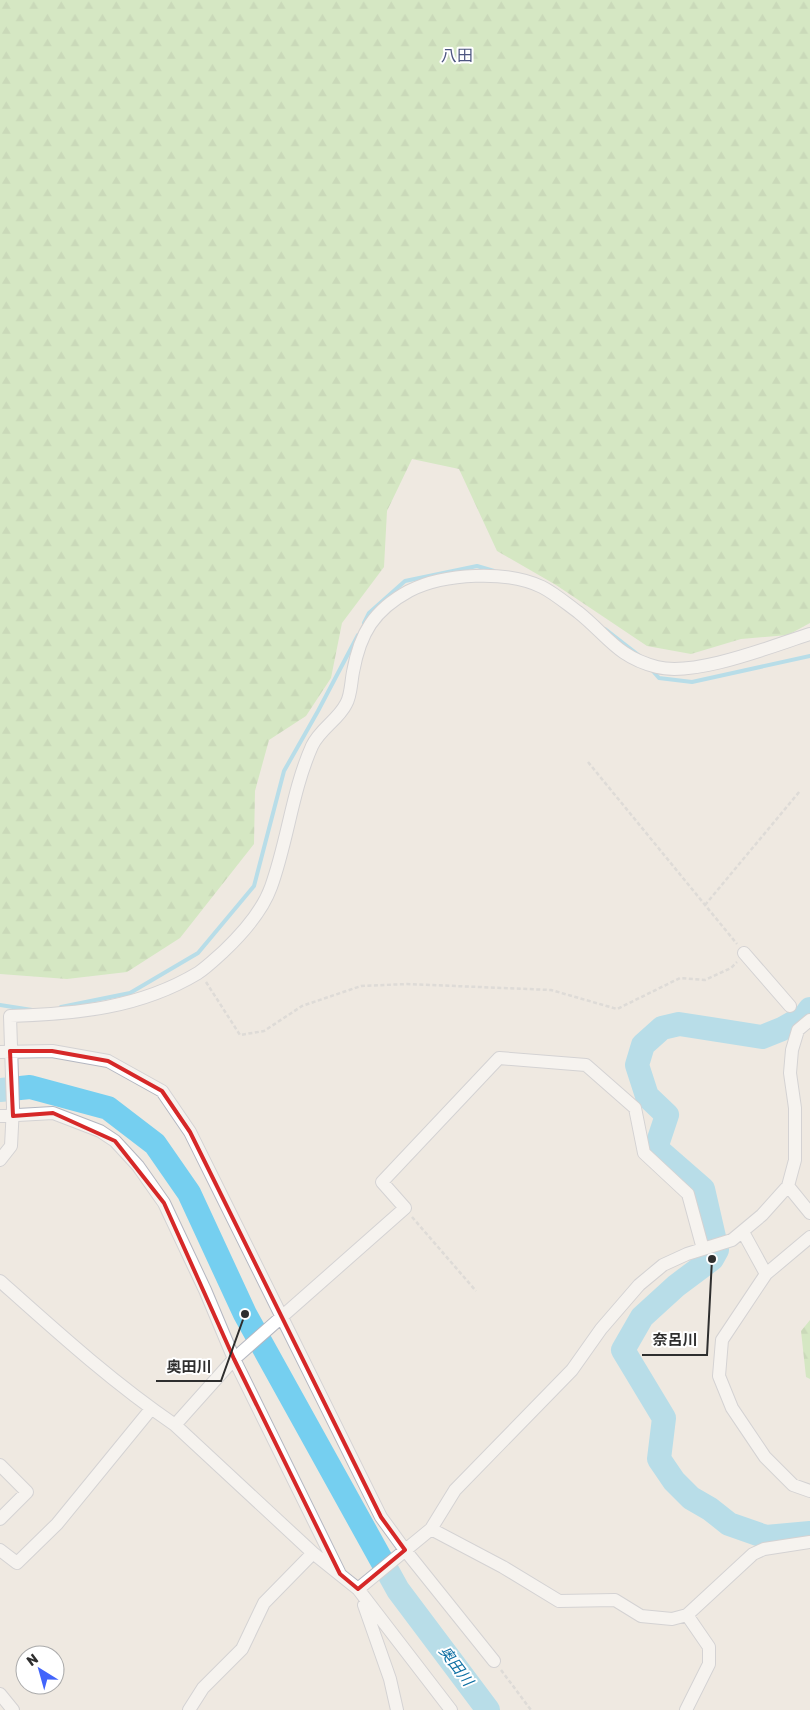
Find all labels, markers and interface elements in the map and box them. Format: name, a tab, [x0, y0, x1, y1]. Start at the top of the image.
district label: 八田	[441, 46, 473, 65]
callout: 奈呂川	[642, 1325, 707, 1355]
text: 奈呂川	[652, 1331, 698, 1349]
callout: 奥田川	[156, 1351, 221, 1381]
text: 奥田川	[166, 1358, 212, 1376]
water label: 奥田川	[435, 1643, 478, 1691]
north arrow	[15, 1645, 65, 1695]
text: N	[23, 1650, 42, 1670]

